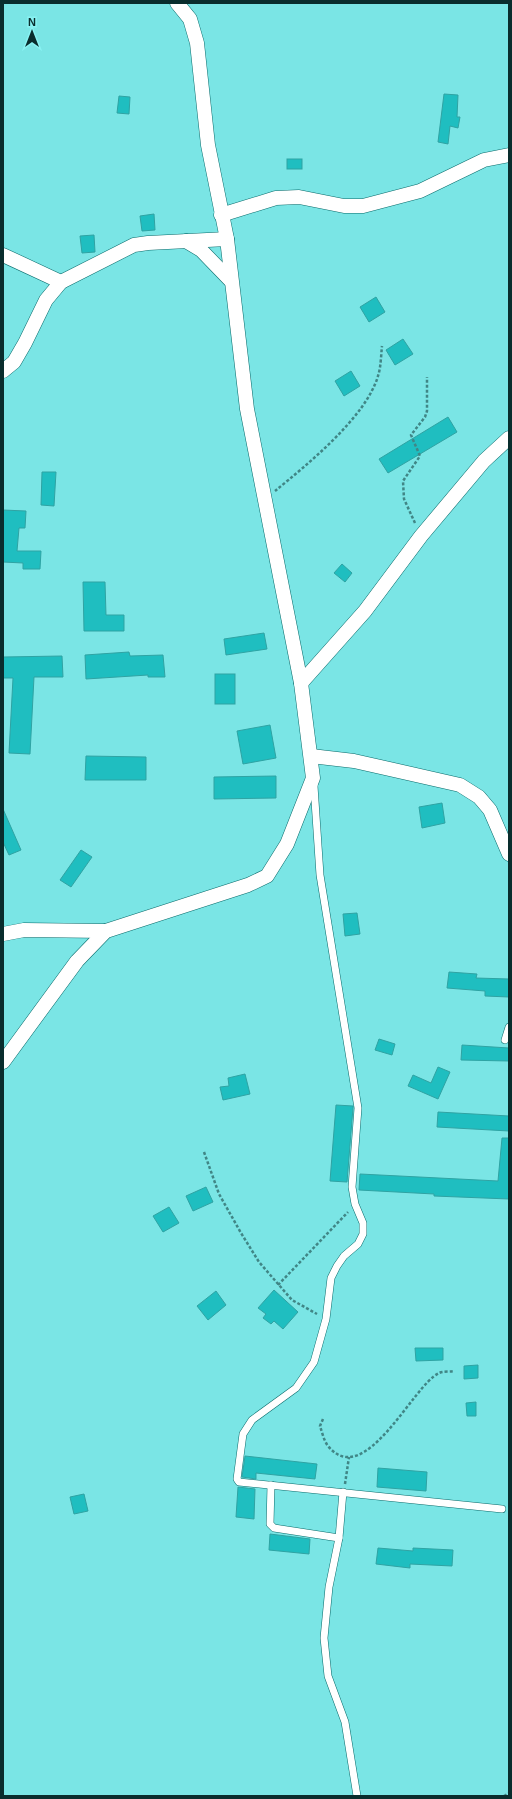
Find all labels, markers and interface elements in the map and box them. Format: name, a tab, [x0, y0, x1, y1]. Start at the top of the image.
north arrow	[12, 12, 52, 52]
text: N	[28, 16, 36, 28]

